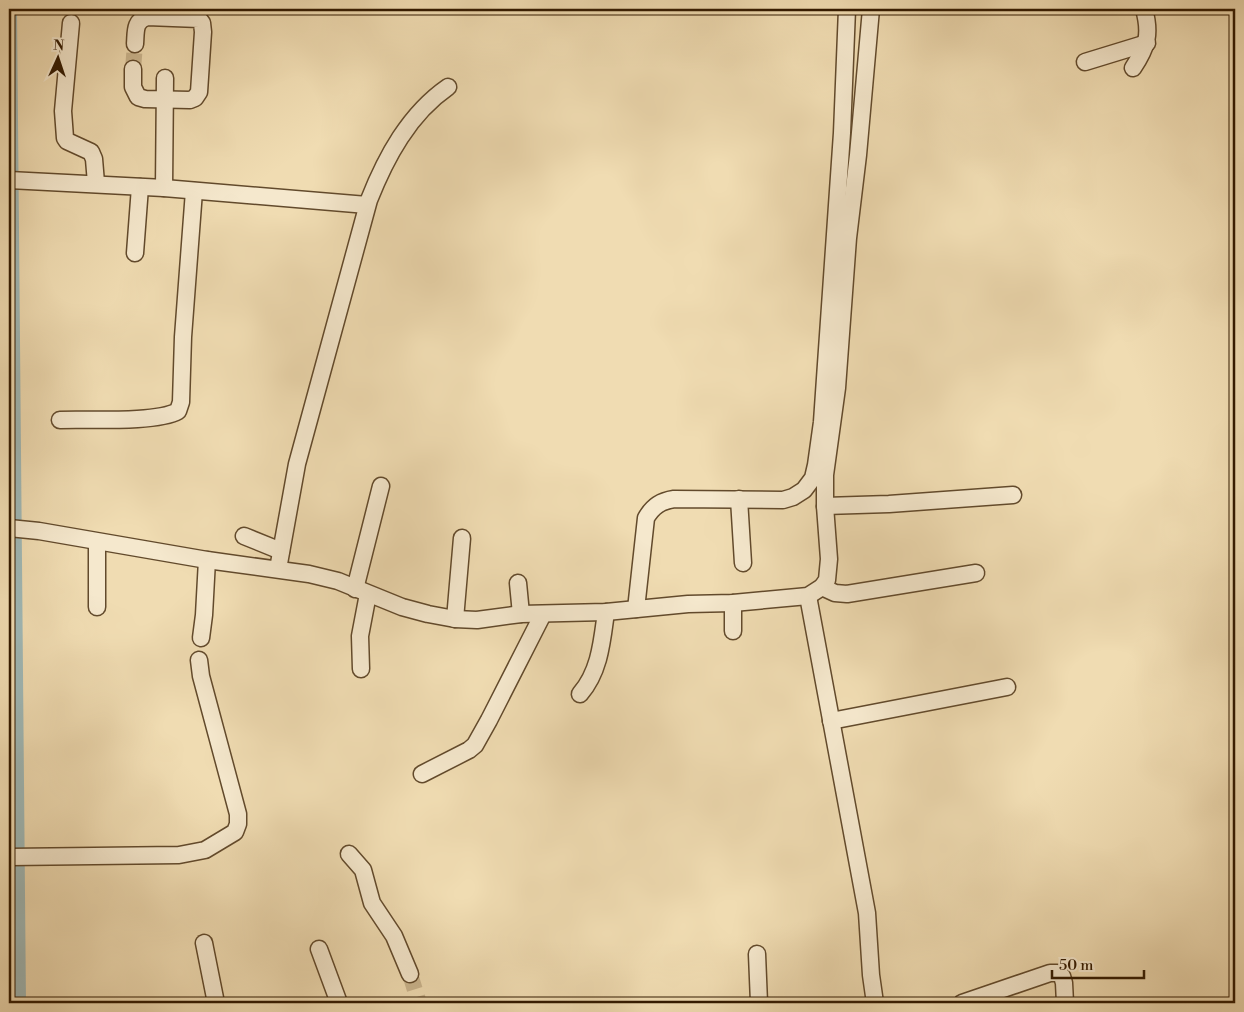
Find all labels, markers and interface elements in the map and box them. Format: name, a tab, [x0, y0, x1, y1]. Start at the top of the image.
north arrow	[32, 32, 82, 82]
text: N	[53, 37, 65, 55]
scale bar	[1052, 947, 1144, 979]
text: 50 m	[1059, 956, 1093, 975]

